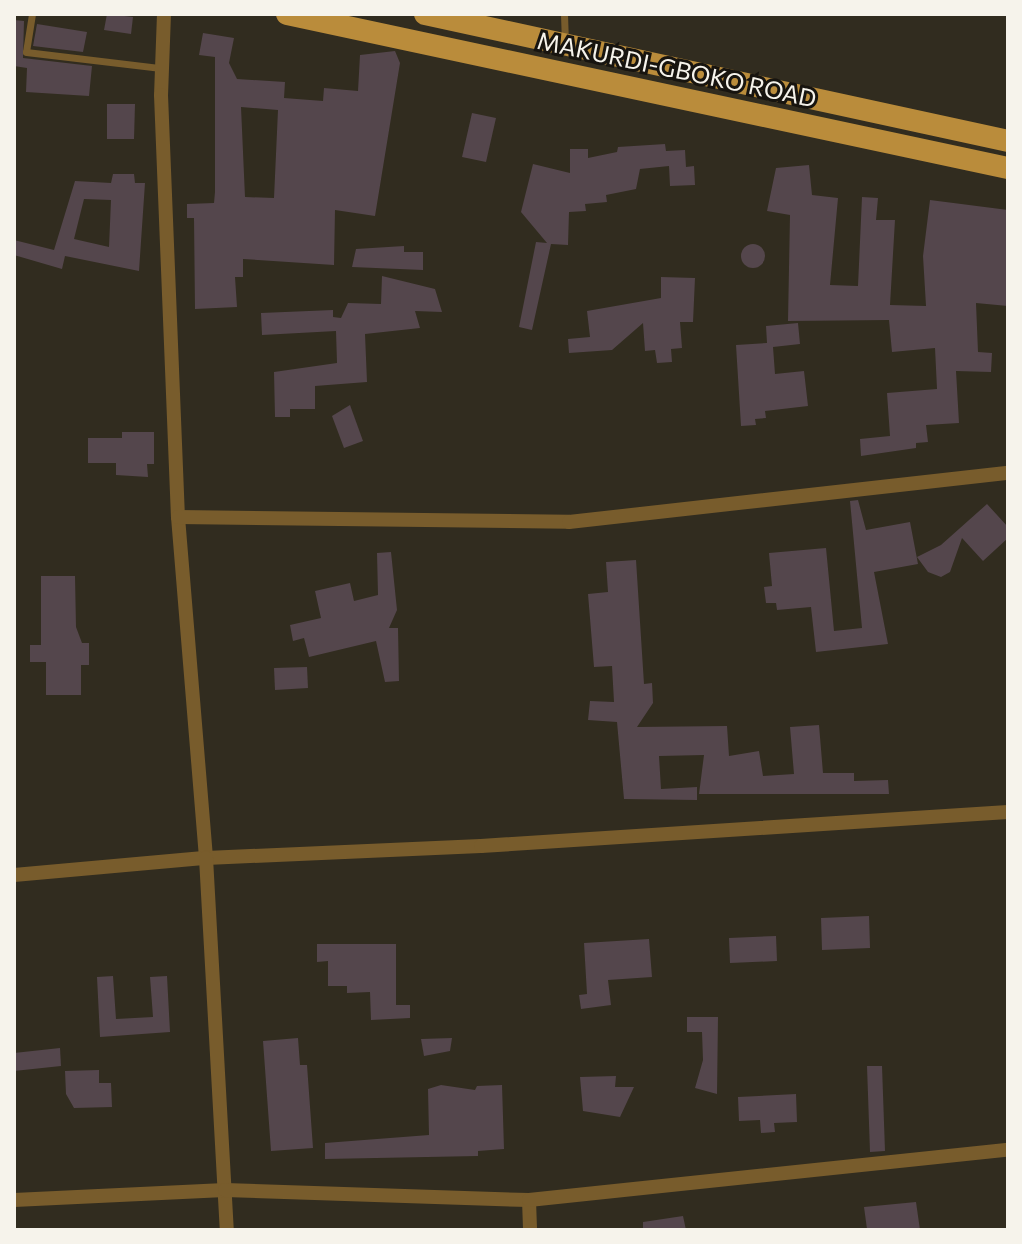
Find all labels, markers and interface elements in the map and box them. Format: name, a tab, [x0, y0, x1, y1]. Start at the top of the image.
street label: MAKURDI-GBOKO ROAD	[535, 25, 819, 113]

